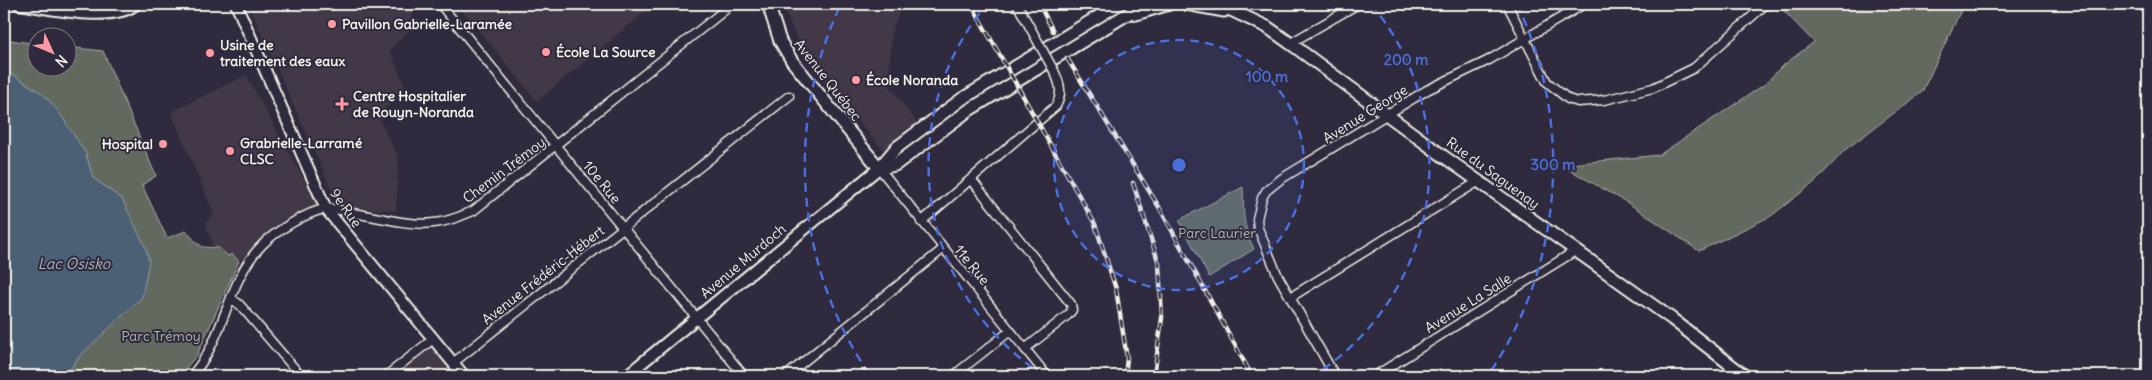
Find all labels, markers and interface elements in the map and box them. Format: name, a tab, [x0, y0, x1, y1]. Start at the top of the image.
place label: Pavillon Gabrielle-Laramée	[342, 15, 512, 33]
marker: Pavillon Gabrielle-Laramée	[326, 18, 338, 30]
north arrow	[28, 28, 78, 78]
place label: Usine de traitement des eaux	[220, 36, 345, 70]
street label: Avenue Québec	[790, 36, 866, 124]
place label: École La Source	[556, 43, 656, 61]
marker: École La Source	[540, 46, 552, 58]
marker: Usine de traitement des eaux	[204, 47, 216, 59]
text: 200 m	[1384, 50, 1428, 69]
text: N	[52, 51, 71, 71]
text: 100 m	[1246, 67, 1288, 86]
place label: École Noranda	[866, 71, 958, 89]
marker: École Noranda	[850, 74, 862, 86]
street label: Avenue George	[1319, 81, 1411, 147]
place label: Centre Hospitalier de Rouyn-Noranda	[353, 87, 474, 121]
marker: Centre Hospitalier de Rouyn-Noranda	[335, 97, 349, 111]
street label: Chemin Trémoy	[459, 133, 549, 207]
street label: Rue du Saguenay	[1443, 133, 1543, 213]
place label: Grabrielle-Larramé CLSC	[240, 134, 363, 168]
place label: Hospital	[102, 135, 153, 153]
marker: Hospital	[157, 138, 169, 150]
marker: Grabrielle-Larramé CLSC	[224, 145, 236, 157]
text: 300 m	[1531, 155, 1576, 174]
centre of rings	[1170, 156, 1188, 174]
street label: 10e Rue	[579, 157, 625, 207]
street label: 9e Rue	[326, 185, 366, 231]
street label: Avenue Murdoch	[696, 220, 790, 302]
street label: Avenue Frédéric-Hébert	[478, 221, 608, 329]
park label: Parc Laurier	[1178, 224, 1256, 242]
street label: 11e Rue	[950, 241, 994, 289]
water label: Lac Osisko	[38, 254, 112, 273]
street label: Avenue La Salle	[1421, 269, 1515, 337]
park label: Parc Trémoy	[121, 327, 201, 345]

